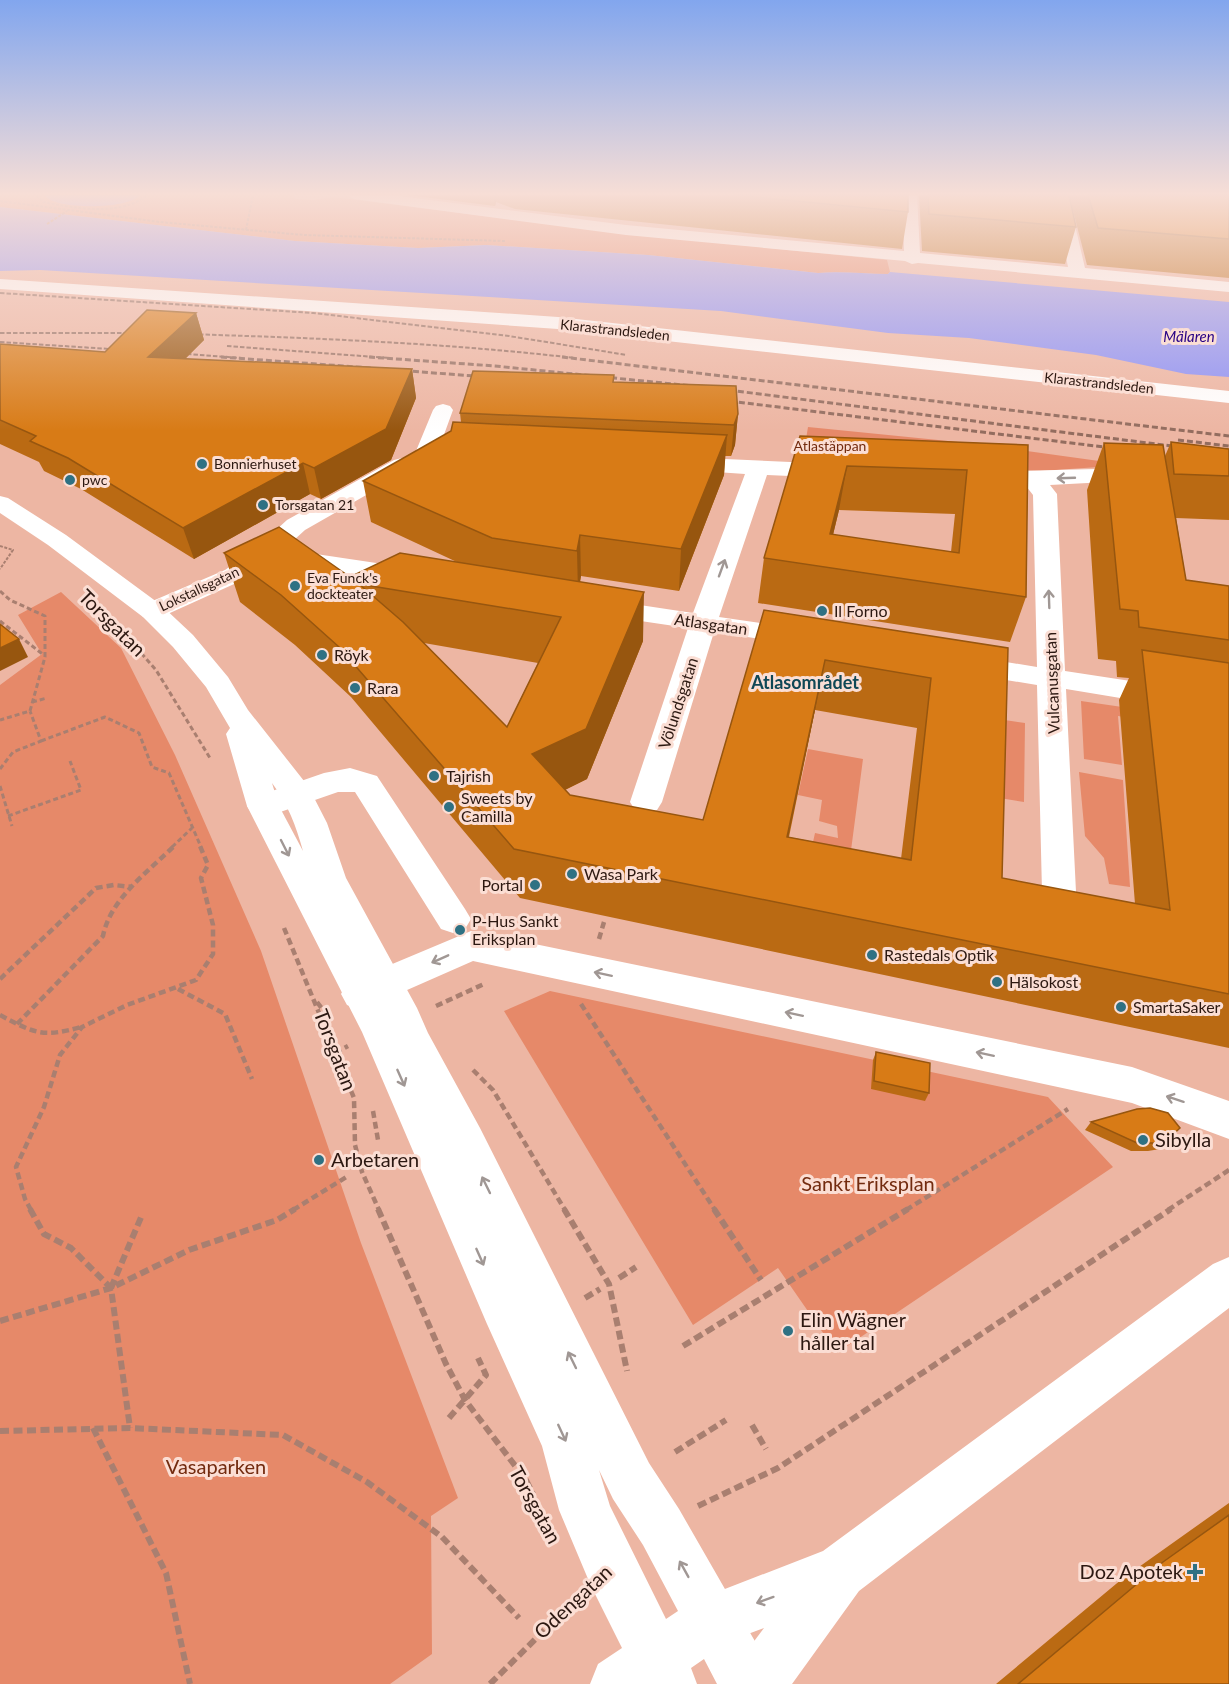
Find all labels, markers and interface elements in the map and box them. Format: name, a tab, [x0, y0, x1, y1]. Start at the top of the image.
street label: Klarastrandsleden	[559, 315, 671, 344]
water label: Mälaren	[1163, 327, 1215, 345]
street label: Klarastrandsleden	[1043, 368, 1155, 397]
park label: Atlastäppan	[794, 437, 866, 454]
place label: Bonnierhuset	[214, 455, 296, 472]
marker: Bonnierhuset	[195, 457, 209, 471]
place label: pwc	[82, 471, 108, 488]
one-way arrow	[1057, 472, 1077, 483]
marker: pwc	[63, 473, 77, 487]
place label: Torsgatan 21	[275, 496, 354, 513]
marker: Torsgatan 21	[256, 498, 270, 512]
one-way arrow	[718, 559, 729, 578]
street label: Lokstallsgatan	[156, 563, 242, 614]
place label: Eva Funck's dockteater	[307, 569, 378, 602]
marker: Eva Funck's dockteater	[288, 579, 302, 593]
street label: Torsgatan	[74, 584, 151, 661]
one-way arrow	[1043, 589, 1054, 609]
place label: Il Forno	[834, 601, 887, 620]
marker: Il Forno	[815, 604, 829, 618]
street label: Atlasgatan	[673, 609, 749, 638]
street label: Vulcanusgatan	[1040, 632, 1063, 734]
place label: Röyk	[334, 645, 370, 664]
marker: Röyk	[315, 648, 329, 662]
street label: Völundsgatan	[654, 655, 701, 751]
district label: Atlasområdet	[750, 671, 859, 693]
place label: Rara	[367, 678, 399, 697]
marker: Rara	[348, 681, 362, 695]
place label: Tajrish	[446, 766, 491, 785]
marker: Tajrish	[427, 769, 441, 783]
place label: Sweets by Camilla	[461, 788, 533, 825]
marker: Sweets by Camilla	[442, 800, 456, 814]
one-way arrow	[279, 839, 291, 856]
place label: Wasa Park	[584, 864, 659, 883]
marker: Wasa Park	[565, 867, 579, 881]
place label: Portal	[481, 875, 523, 894]
marker: Portal	[528, 878, 542, 892]
place label: P-Hus Sankt Eriksplan	[472, 911, 559, 948]
marker: P-Hus Sankt Eriksplan	[453, 923, 467, 937]
place label: Rastedals Optik	[884, 945, 995, 964]
marker: Rastedals Optik	[865, 948, 879, 962]
one-way arrow	[432, 954, 450, 965]
one-way arrow	[594, 968, 614, 979]
place label: Hälsokost	[1009, 972, 1078, 991]
marker: Hälsokost	[990, 975, 1004, 989]
place label: SmartaSaker	[1133, 997, 1221, 1016]
marker: SmartaSaker	[1114, 1000, 1128, 1014]
street label: Torsgatan	[309, 1006, 362, 1094]
one-way arrow	[785, 1008, 805, 1019]
one-way arrow	[976, 1048, 995, 1059]
one-way arrow	[396, 1069, 407, 1087]
one-way arrow	[1166, 1093, 1185, 1104]
place label: Sibylla	[1155, 1127, 1211, 1151]
marker: Sibylla	[1136, 1133, 1150, 1147]
place label: Arbetaren	[331, 1147, 419, 1171]
marker: Arbetaren	[312, 1153, 326, 1167]
park label: Sankt Eriksplan	[801, 1171, 935, 1195]
one-way arrow	[480, 1177, 492, 1195]
one-way arrow	[474, 1247, 486, 1265]
place label: Elin Wägner håller tal	[800, 1307, 907, 1354]
marker: Elin Wägner håller tal	[781, 1324, 795, 1338]
one-way arrow	[566, 1352, 578, 1370]
one-way arrow	[556, 1424, 568, 1442]
park label: Vasaparken	[166, 1454, 266, 1478]
street label: Torsgatan	[505, 1462, 567, 1548]
street label: Odengatan	[529, 1559, 616, 1643]
place label: Doz Apotek	[1080, 1559, 1184, 1583]
one-way arrow	[678, 1561, 690, 1578]
marker: Doz Apotek	[1188, 1565, 1202, 1579]
one-way arrow	[757, 1595, 775, 1606]

